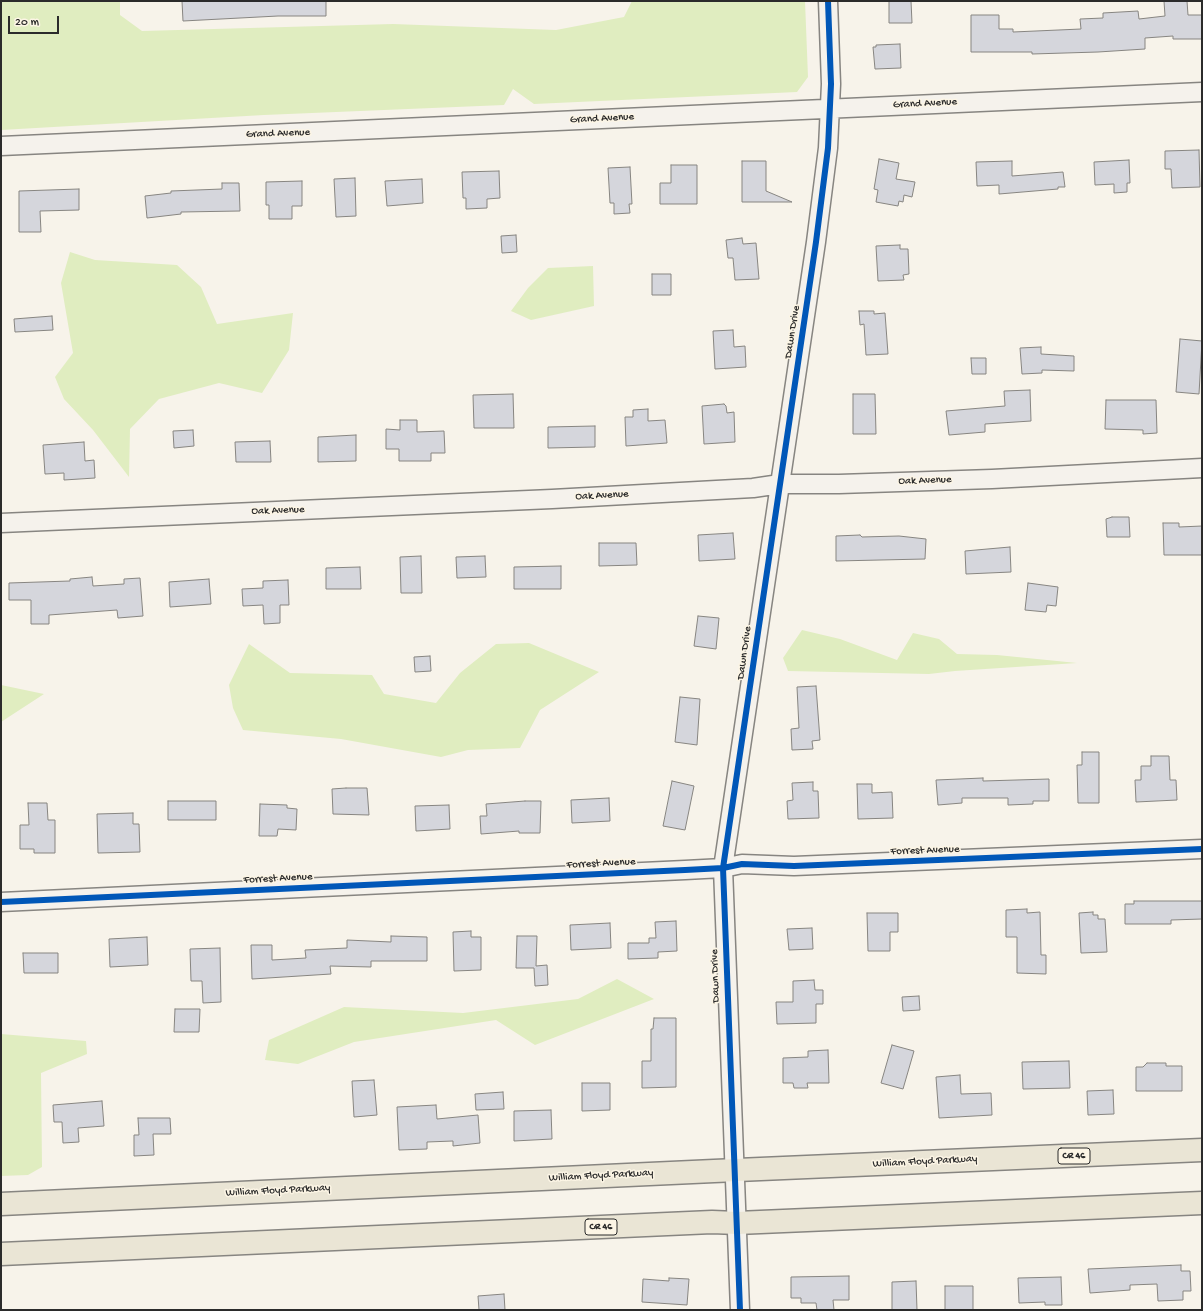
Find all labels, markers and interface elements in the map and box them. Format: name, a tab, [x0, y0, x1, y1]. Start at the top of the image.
scale bar	[10, 8, 61, 34]
text: 20 m	[15, 16, 39, 30]
street label: Grand Avenue	[893, 96, 957, 112]
street label: Grand Avenue	[570, 111, 634, 127]
street label: Grand Avenue	[246, 126, 310, 142]
street label: Dawn Drive	[782, 304, 804, 360]
street label: Oak Avenue	[898, 473, 952, 489]
street label: Oak Avenue	[575, 488, 629, 504]
street label: Oak Avenue	[251, 503, 305, 519]
street label: Dawn Drive	[735, 626, 755, 680]
street label: Forrest Avenue	[890, 843, 960, 859]
street label: Forrest Avenue	[566, 856, 636, 872]
street label: Forrest Avenue	[243, 871, 313, 887]
street label: Dawn Drive	[708, 949, 724, 1003]
road number: CR 46	[1058, 1148, 1090, 1164]
street label: William Floyd Parkway	[872, 1153, 978, 1171]
street label: William Floyd Parkway	[548, 1167, 654, 1185]
street label: William Floyd Parkway	[225, 1182, 331, 1200]
road number: CR 46	[585, 1219, 617, 1235]

